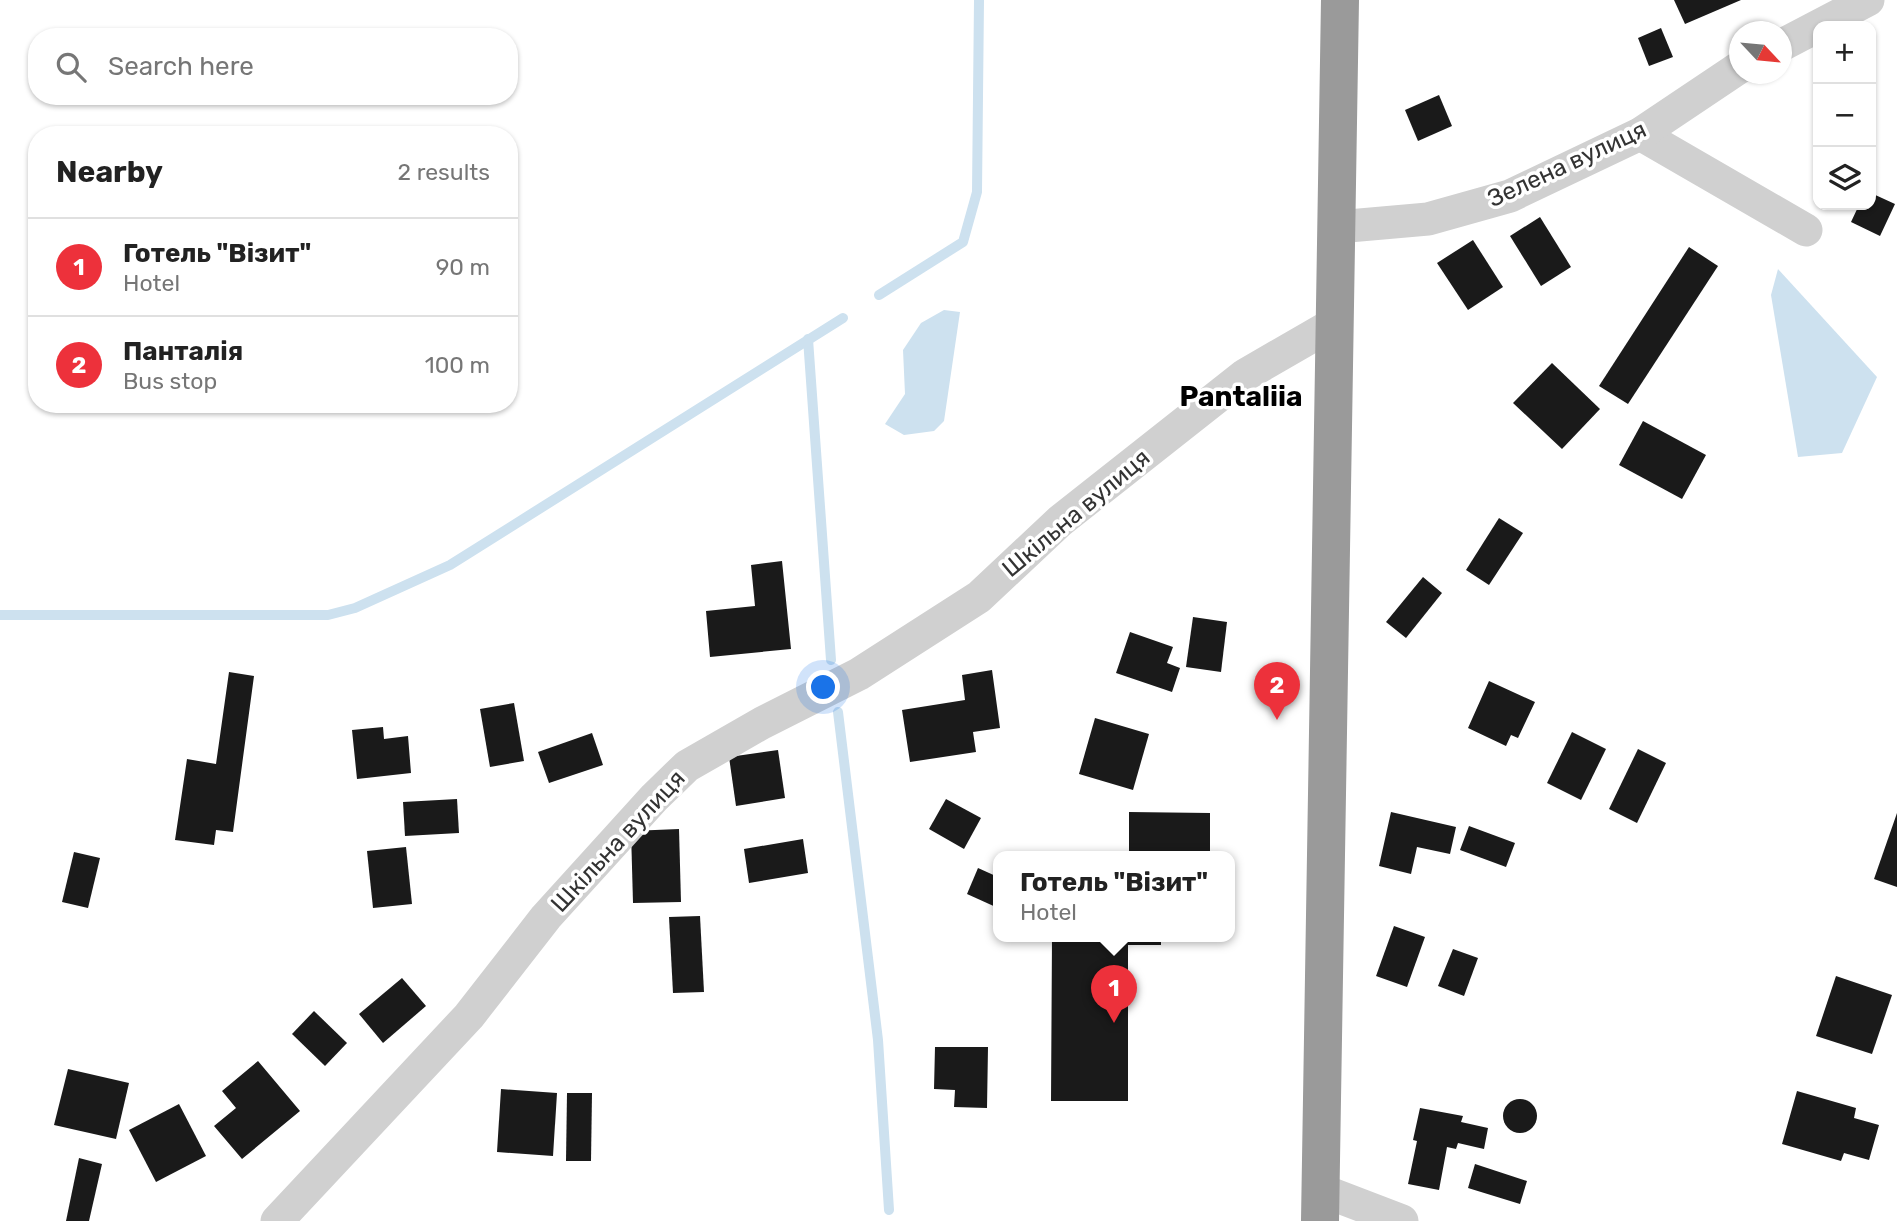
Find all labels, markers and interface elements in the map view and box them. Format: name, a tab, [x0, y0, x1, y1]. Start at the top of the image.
north arrow	[1729, 21, 1792, 84]
map controls	[1813, 21, 1876, 210]
button: +	[1813, 21, 1876, 84]
search box	[28, 28, 518, 105]
icon: search	[52, 48, 90, 86]
text: Search here	[108, 51, 254, 82]
button: −	[1813, 84, 1876, 147]
street label: Зелена вулиця	[1483, 115, 1651, 213]
button: layers	[1813, 147, 1876, 210]
text: Nearby	[56, 154, 163, 190]
text: 2 results	[398, 158, 490, 186]
text: Готель "Візит"	[123, 238, 311, 269]
text: 1	[73, 253, 85, 281]
text: 90 m	[436, 253, 490, 281]
text: Hotel	[123, 269, 180, 297]
text: Панталія	[123, 336, 243, 367]
text: 2	[72, 351, 86, 379]
text: 100 m	[425, 351, 490, 379]
text: Bus stop	[123, 367, 217, 395]
district label: Pantaliia	[1179, 380, 1303, 413]
street label: Шкільна вулиця	[997, 443, 1155, 583]
pin: 2	[1254, 662, 1300, 720]
your location	[806, 670, 840, 704]
street label: Шкільна вулиця	[545, 764, 691, 918]
popup	[993, 851, 1235, 942]
text: Готель "Візит"	[1020, 867, 1208, 898]
text: Hotel	[1020, 898, 1077, 926]
pin: 1	[1091, 965, 1137, 1023]

